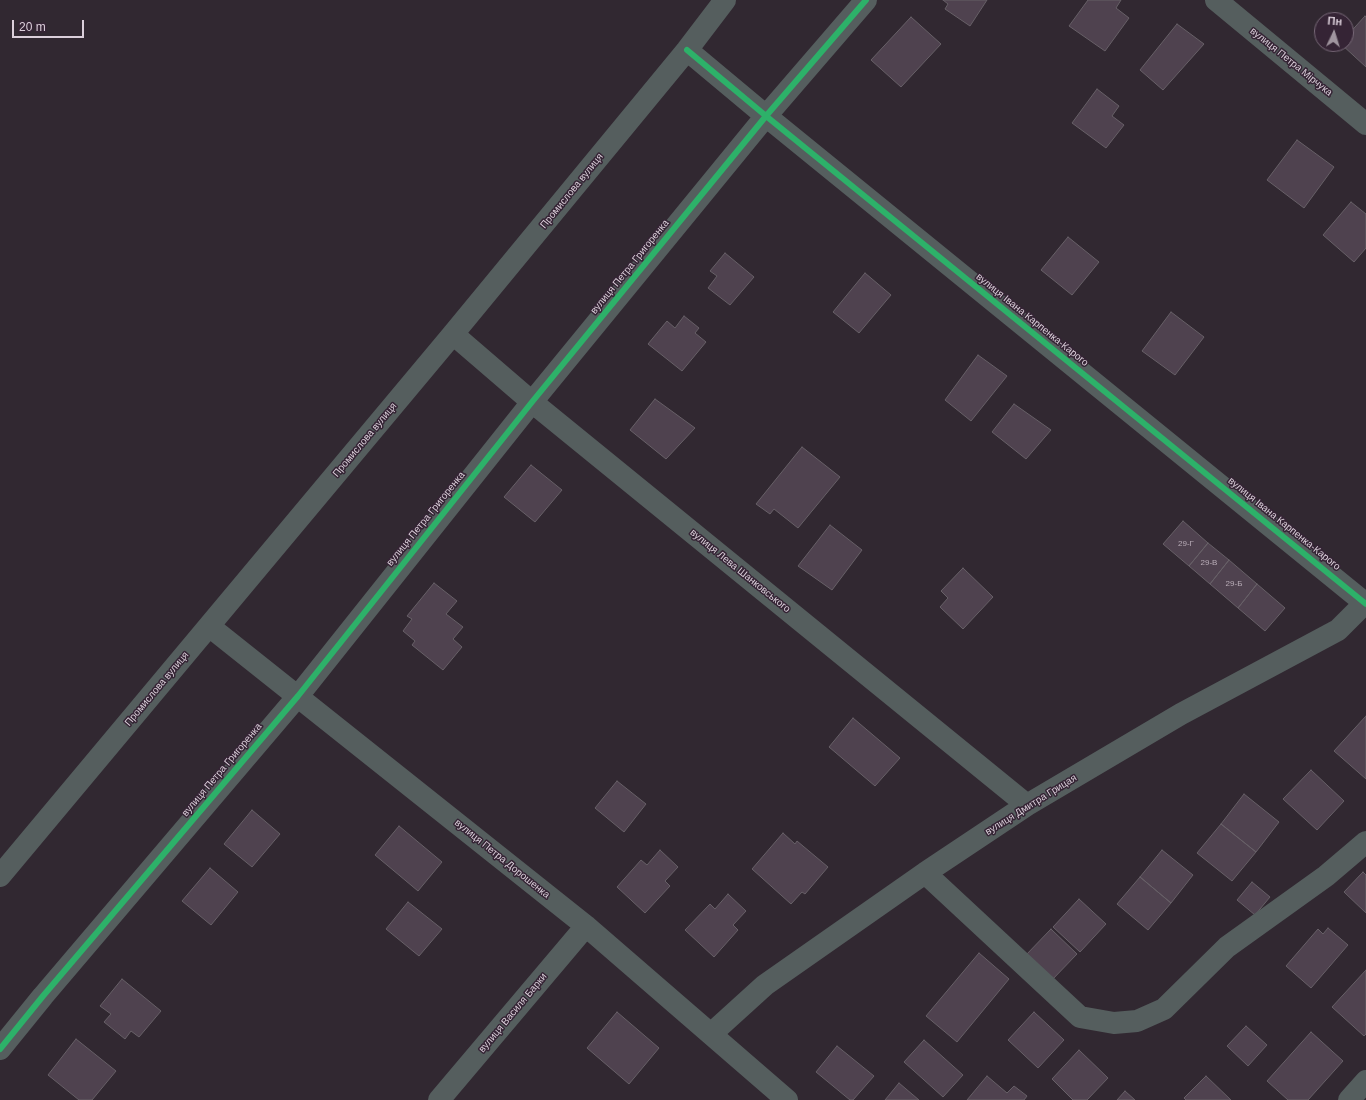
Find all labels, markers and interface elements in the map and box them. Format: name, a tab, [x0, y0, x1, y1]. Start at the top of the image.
scale bar	[14, 12, 86, 38]
north arrow	[1314, 12, 1354, 52]
text: Пн	[1327, 15, 1342, 28]
text: 20 m	[19, 20, 46, 34]
street label: вулиця Петра Мірчука	[1247, 25, 1335, 99]
street label: Промислова вулиця	[538, 151, 606, 231]
street label: вулиця Петра Григоренка	[588, 217, 672, 317]
street label: вулиця Івана Карпенка-Карого	[973, 271, 1091, 369]
street label: Промислова вулиця	[330, 400, 400, 480]
street label: вулиця Петра Григоренка	[384, 469, 468, 569]
street label: вулиця Івана Карпенка-Карого	[1225, 475, 1343, 573]
street label: вулиця Лева Шанковського	[687, 527, 793, 615]
house number: 29-Г	[1178, 539, 1194, 549]
house number: 29-В	[1201, 558, 1217, 568]
house number: 29-Б	[1226, 579, 1242, 589]
street label: Промислова вулиця	[122, 649, 192, 729]
street label: вулиця Петра Григоренка	[180, 721, 264, 819]
street label: вулиця Дмитра Грицая	[983, 772, 1079, 838]
street label: вулиця Петра Дорошенка	[452, 817, 552, 901]
street label: вулиця Василя Барки	[476, 971, 550, 1055]

